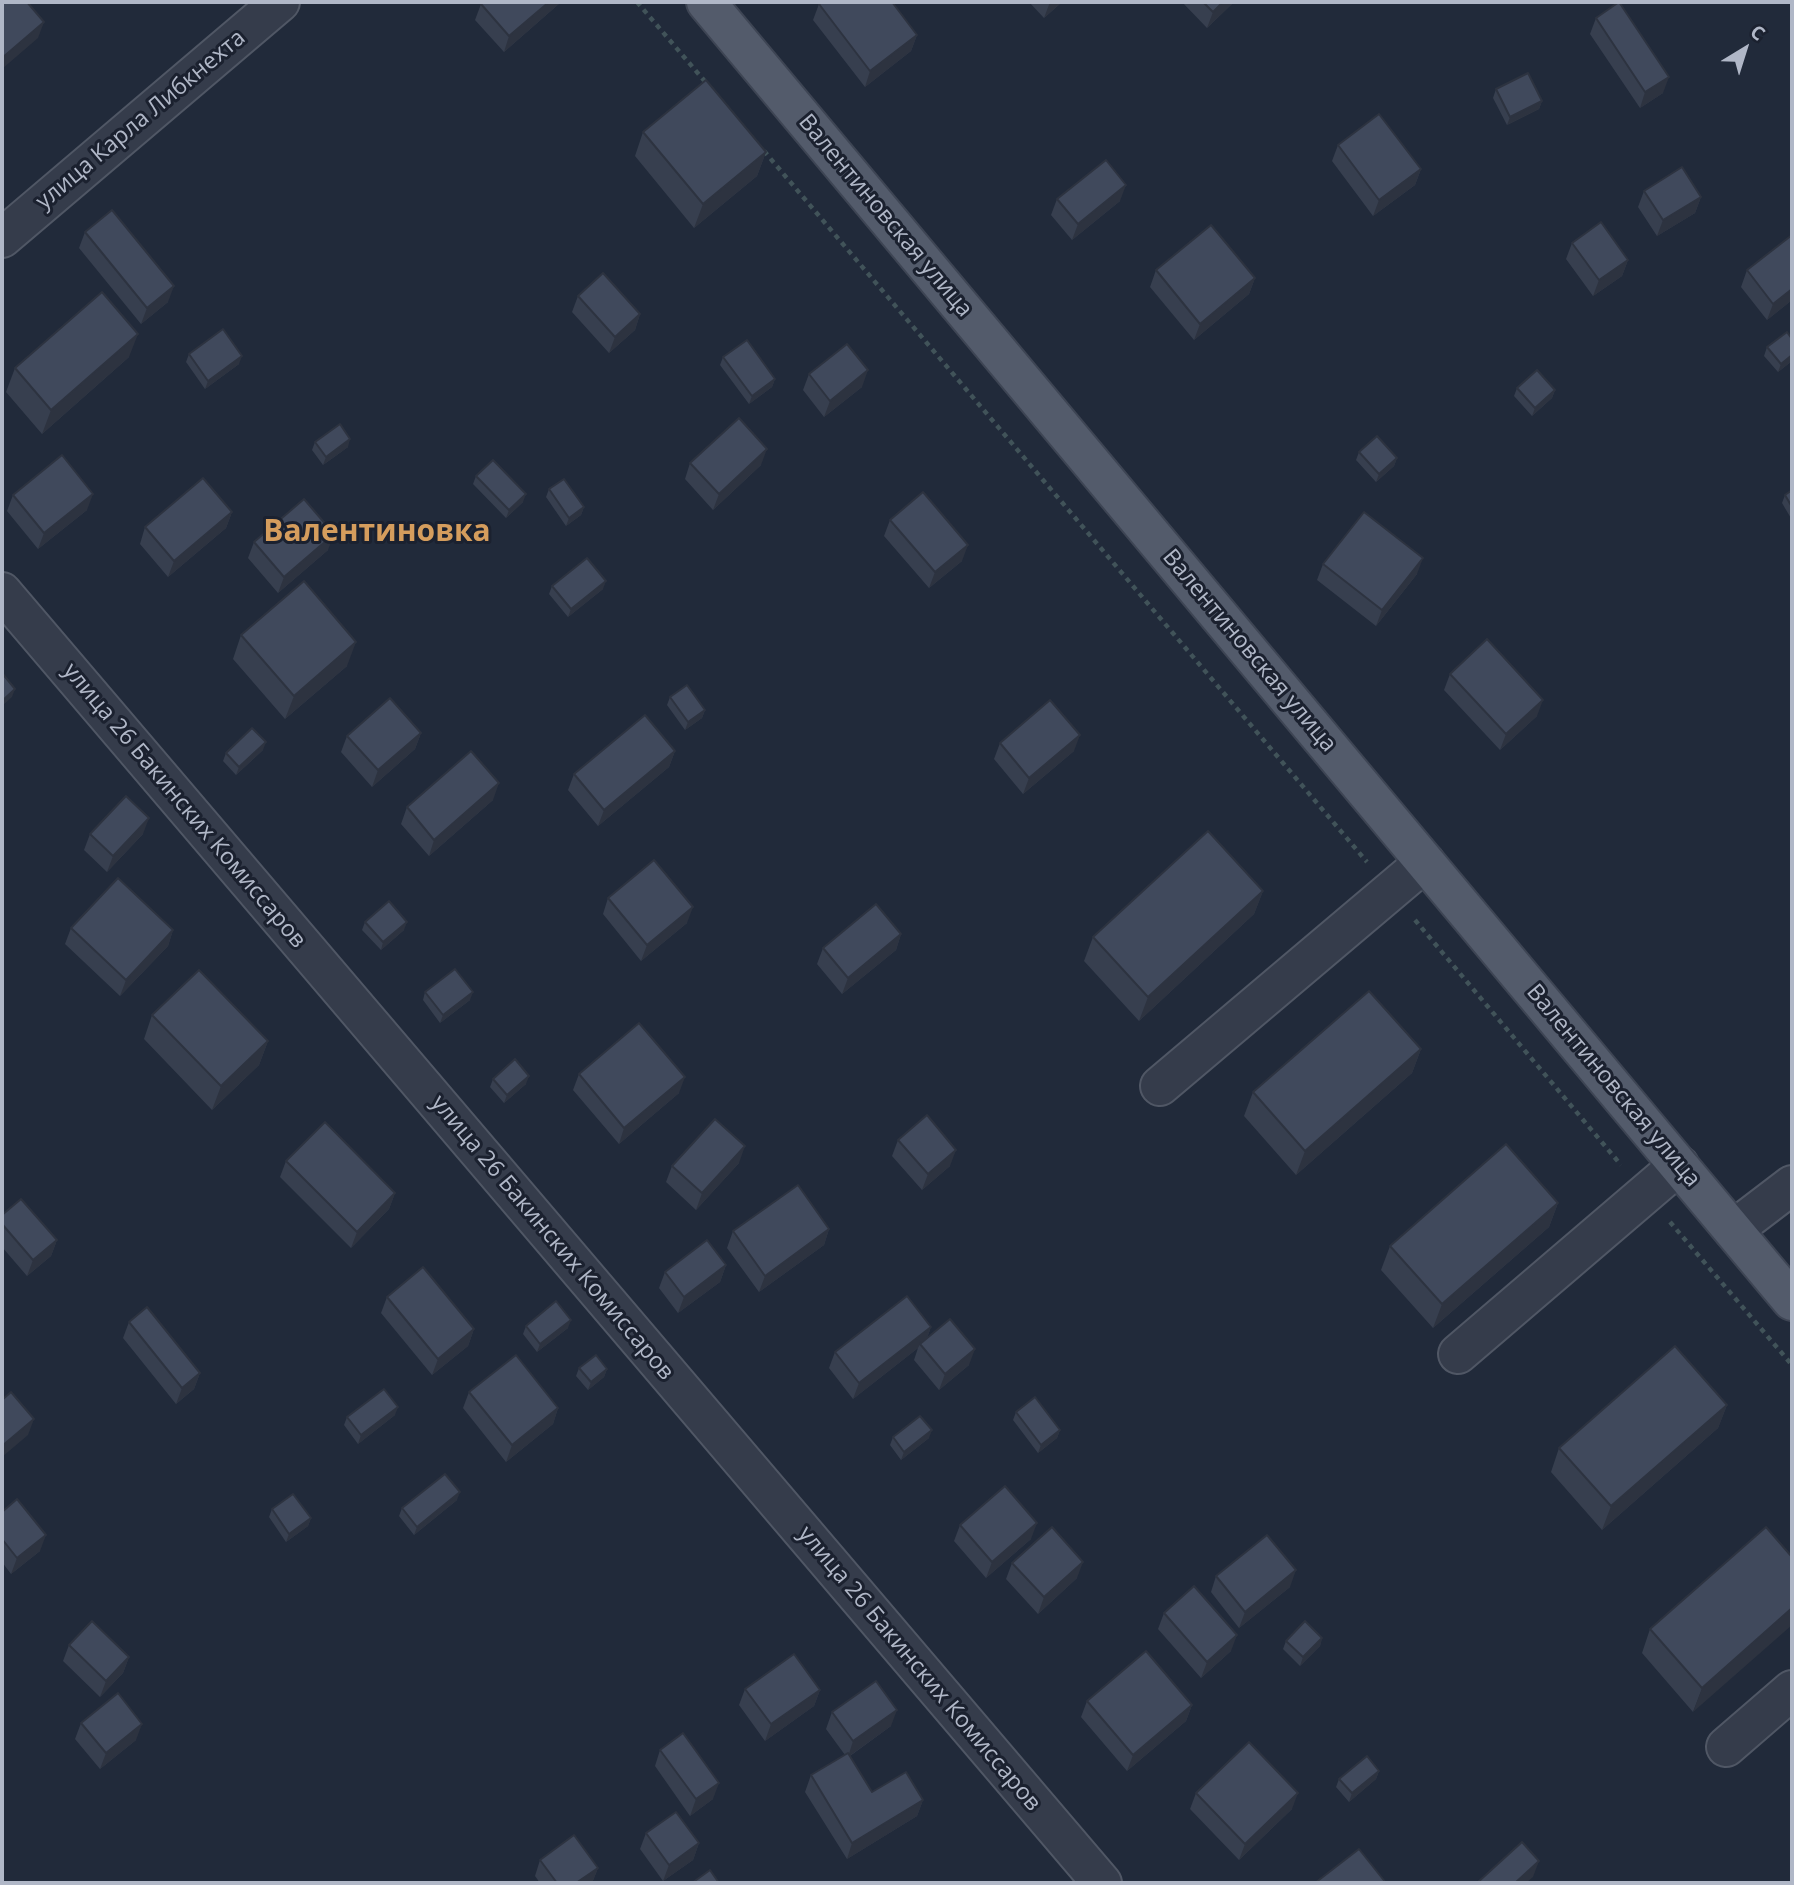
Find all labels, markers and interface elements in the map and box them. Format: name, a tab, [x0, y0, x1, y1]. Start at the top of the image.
north arrow	[1710, 14, 1780, 84]
text: С	[1745, 18, 1771, 46]
street label: улица Карла Либкнехта	[31, 24, 251, 216]
street label: Валентиновская улица	[792, 109, 978, 323]
district label: Валентиновка	[263, 514, 491, 550]
street label: Валентиновская улица	[1156, 544, 1342, 758]
street label: улица 26 Бакинских Комиссаров	[57, 658, 311, 954]
street label: Валентиновская улица	[1520, 979, 1706, 1193]
street label: улица 26 Бакинских Комиссаров	[425, 1090, 679, 1386]
street label: улица 26 Бакинских Комиссаров	[792, 1521, 1046, 1817]

